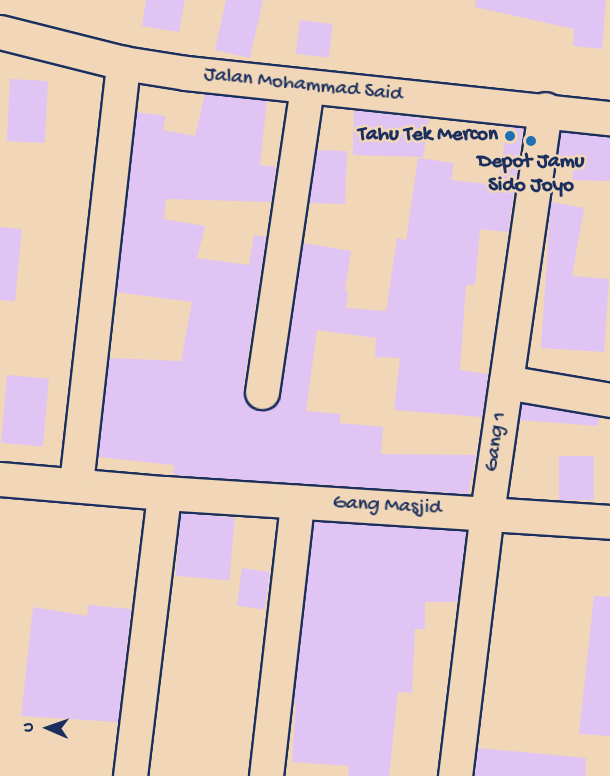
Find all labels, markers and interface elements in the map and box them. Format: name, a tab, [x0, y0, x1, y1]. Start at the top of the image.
street label: Jalan Mohammad Said	[203, 63, 403, 109]
place label: Tahu Tek Mercon	[358, 123, 498, 149]
marker: Tahu Tek Mercon	[503, 129, 517, 143]
marker: Depot Jamu Sido Joyo	[524, 134, 538, 148]
place label: Depot Jamu Sido Joyo	[478, 150, 584, 200]
street label: Gang 1	[480, 410, 514, 474]
street label: Gang Masjid	[332, 492, 442, 522]
north arrow	[18, 698, 78, 758]
text: U	[20, 722, 39, 732]

